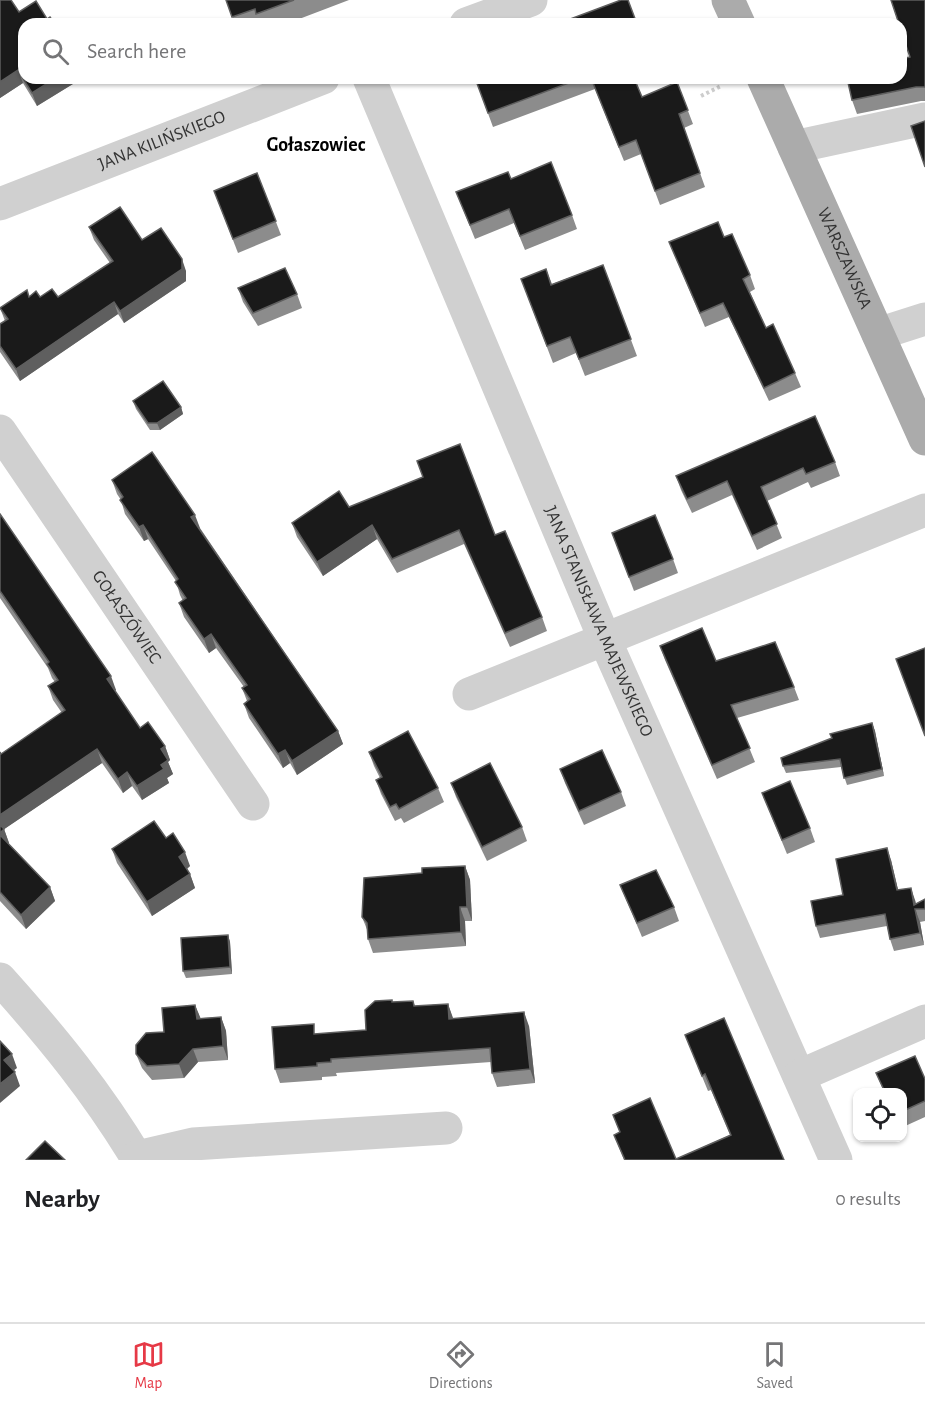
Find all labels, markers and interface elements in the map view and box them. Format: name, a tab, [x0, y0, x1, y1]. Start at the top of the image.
search box	[18, 18, 907, 84]
icon: search	[39, 35, 72, 68]
text: Search here	[87, 40, 186, 62]
street label: JANA KILIŃSKIEGO	[96, 108, 228, 174]
district label: Gołaszowiec	[267, 135, 366, 155]
street label: WARSZAWSKA	[814, 205, 875, 312]
street label: JANA STANISŁAWA MAJEWSKIEGO	[541, 504, 656, 740]
street label: GOŁASZÓWIEC	[88, 567, 164, 667]
map controls	[853, 1088, 907, 1142]
button: locate	[853, 1088, 907, 1142]
text: Nearby	[24, 1186, 100, 1212]
text: 0 results	[835, 1189, 901, 1209]
tab: Map	[132, 1338, 165, 1393]
tab: Directions	[429, 1338, 493, 1393]
tab: Saved	[756, 1338, 793, 1393]

